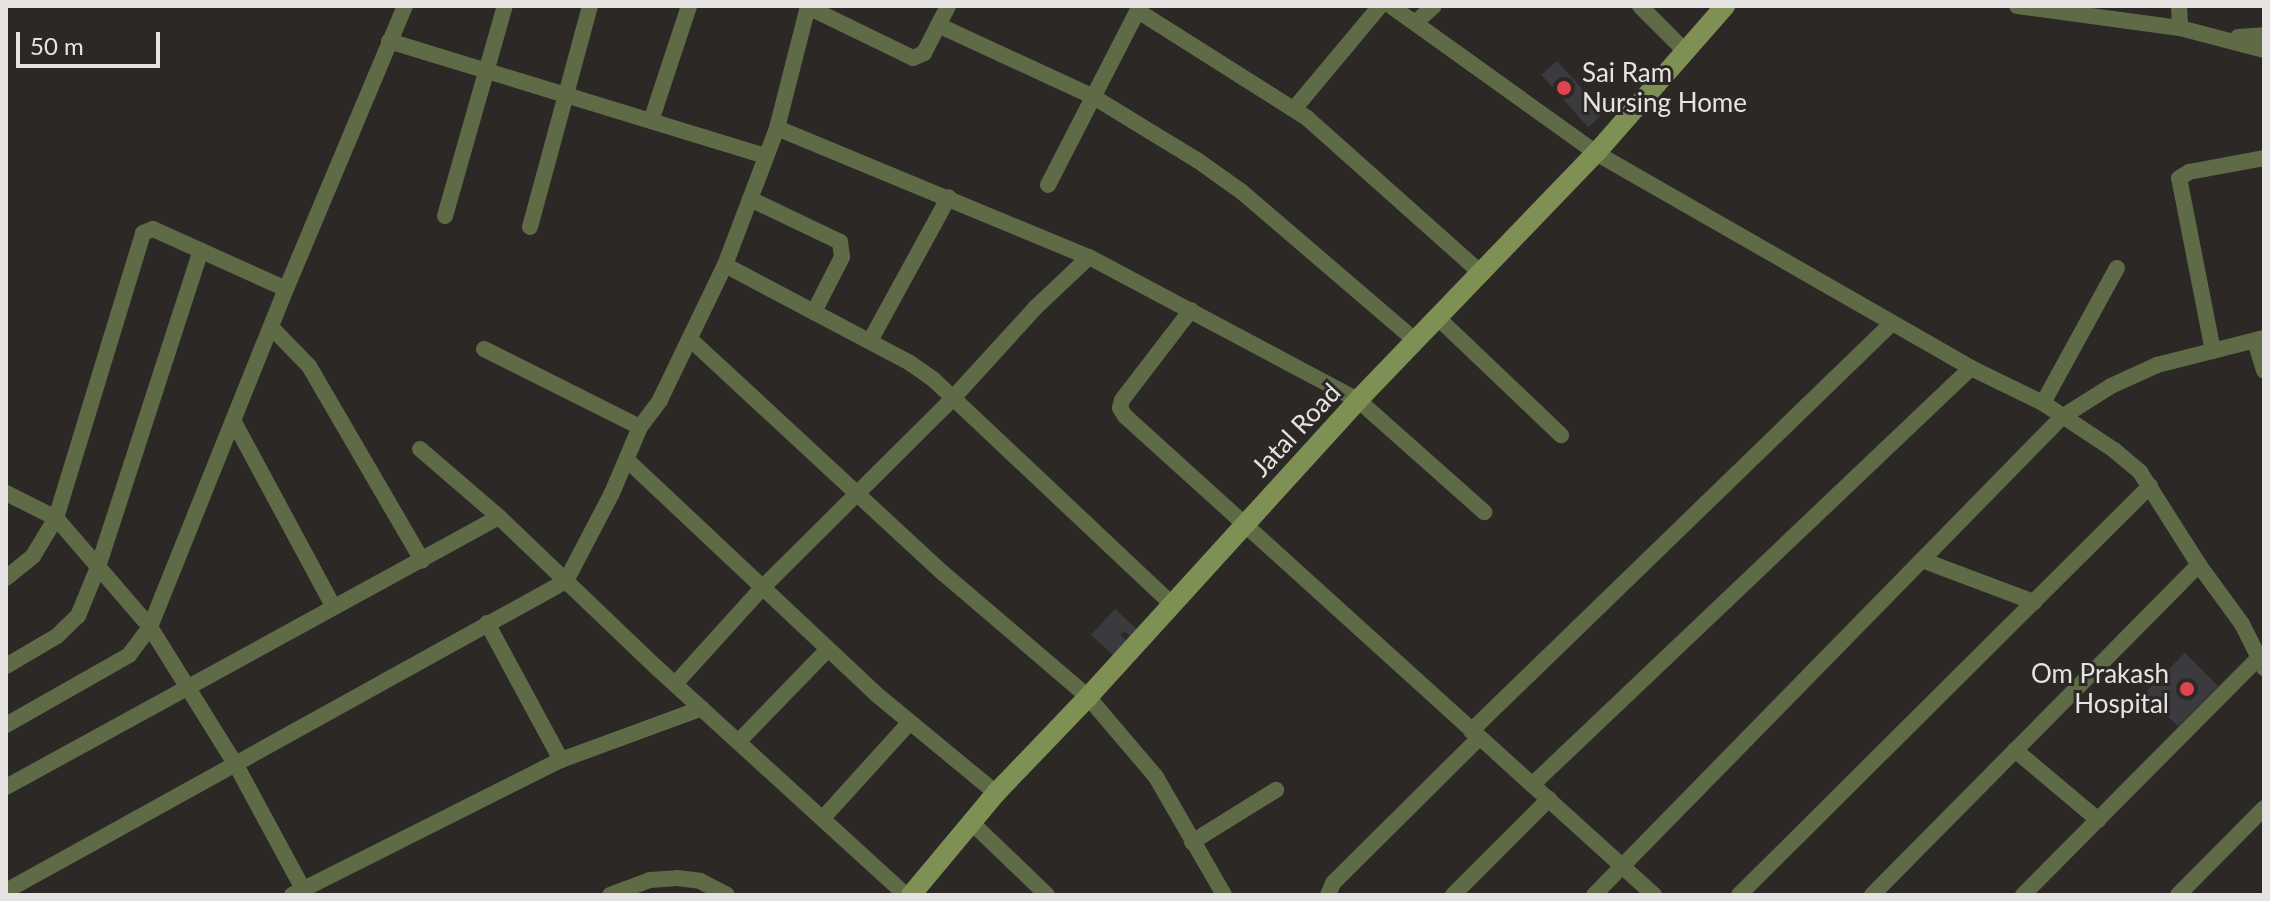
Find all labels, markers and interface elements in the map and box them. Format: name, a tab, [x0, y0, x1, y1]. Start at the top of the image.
scale bar	[20, 16, 164, 66]
text: 50 m	[30, 31, 84, 60]
place label: Sai Ram Nursing Home	[1582, 57, 1747, 118]
marker: Sai Ram Nursing Home	[1553, 77, 1575, 99]
street label: Jatal Road	[1245, 377, 1347, 483]
place label: Om Prakash Hospital	[2031, 658, 2169, 720]
marker: Om Prakash Hospital	[2176, 678, 2198, 700]

